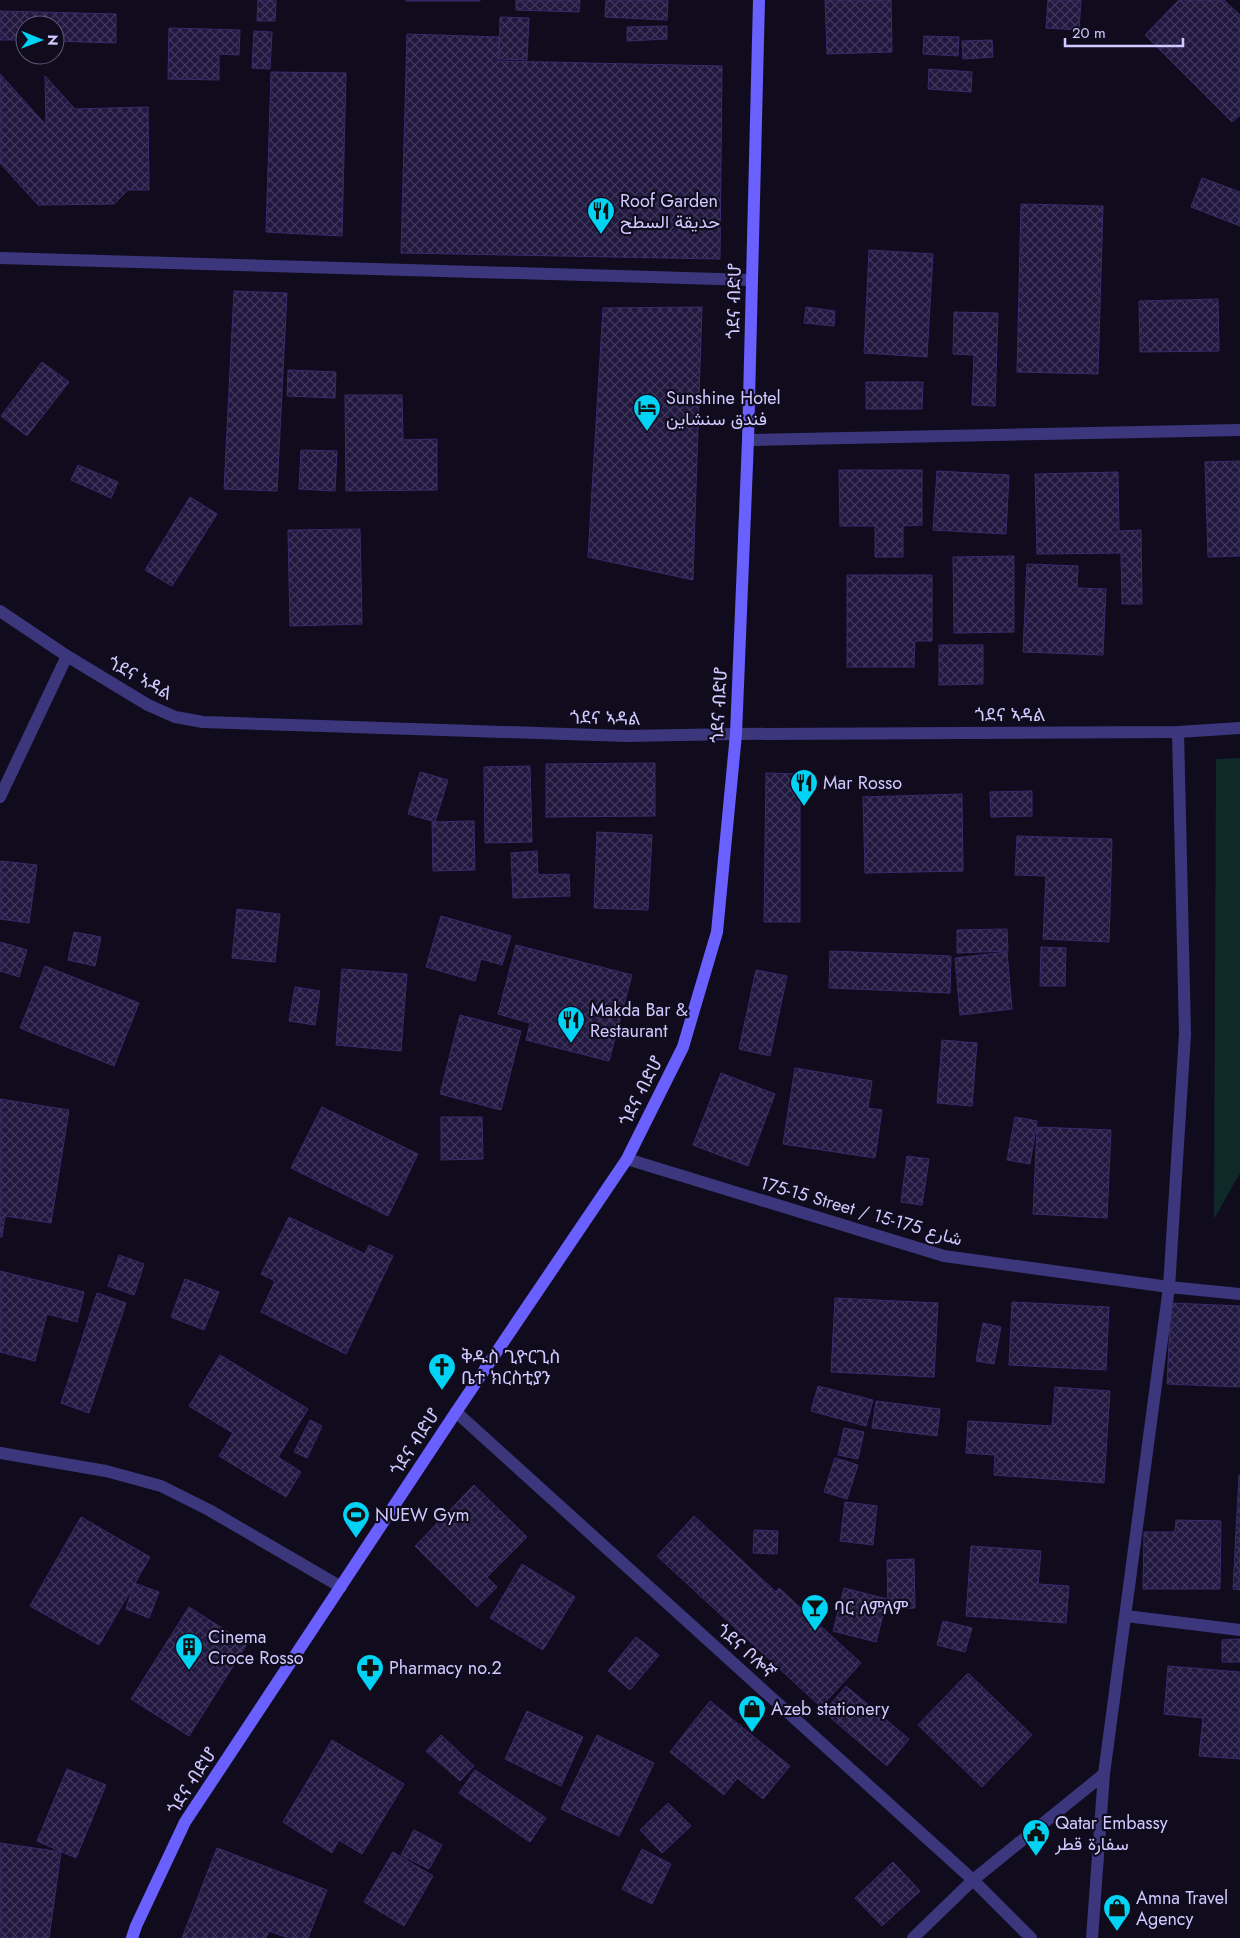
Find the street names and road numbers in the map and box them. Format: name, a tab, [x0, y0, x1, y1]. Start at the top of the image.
street label: ጎደና ብድሆ	[720, 263, 748, 339]
street label: ጎደና ኣዳል	[103, 650, 177, 706]
street label: ጎደና ብድሆ	[704, 666, 734, 744]
street label: ጎደና ኣዳል	[975, 702, 1045, 728]
street label: ጎደና ኣዳል	[570, 704, 640, 732]
street label: ጎደና ብድሆ	[612, 1051, 670, 1131]
street label: 175-15 Street / شارع 175-15	[757, 1170, 965, 1252]
street label: ጎደና ብድሆ	[383, 1403, 447, 1481]
street label: ጎደና ቦሎኛ	[711, 1617, 781, 1685]
street label: ጎደና ብድሆ	[160, 1742, 224, 1820]

